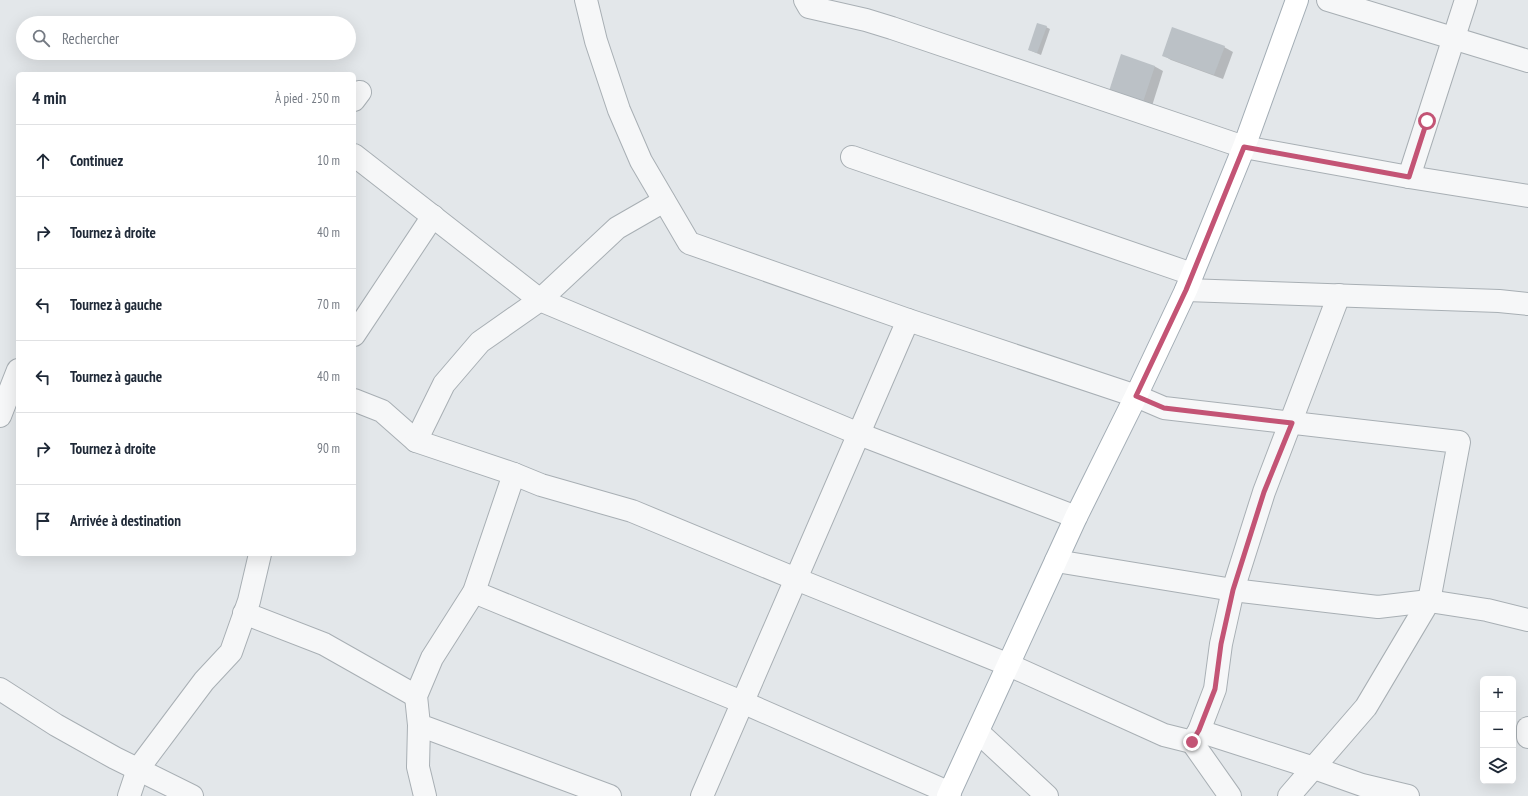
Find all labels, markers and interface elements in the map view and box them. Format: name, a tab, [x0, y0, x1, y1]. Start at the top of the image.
search box	[16, 16, 356, 60]
icon: search	[30, 27, 52, 49]
text: Rechercher	[62, 29, 119, 48]
text: 4 min	[32, 87, 66, 109]
text: À pied · 250 m	[275, 90, 340, 107]
route start	[1418, 112, 1436, 130]
icon: ahead	[32, 150, 54, 172]
text: Continuez	[70, 151, 123, 170]
text: 10 m	[317, 152, 340, 169]
icon: right	[32, 222, 54, 244]
text: Tournez à droite	[70, 223, 156, 242]
text: 40 m	[317, 224, 340, 241]
icon: left	[32, 294, 54, 316]
text: Tournez à gauche	[70, 295, 162, 314]
text: 70 m	[317, 296, 340, 313]
icon: left	[32, 366, 54, 388]
text: Tournez à gauche	[70, 367, 162, 386]
text: 40 m	[317, 368, 340, 385]
icon: right	[32, 438, 54, 460]
text: Tournez à droite	[70, 439, 156, 458]
text: 90 m	[317, 440, 340, 457]
icon: arrive	[32, 510, 54, 532]
text: Arrivée à destination	[70, 511, 181, 530]
map controls	[1480, 676, 1516, 784]
button: +	[1480, 676, 1516, 712]
button: −	[1480, 712, 1516, 748]
route end	[1183, 733, 1201, 751]
button: layers	[1480, 748, 1516, 784]

